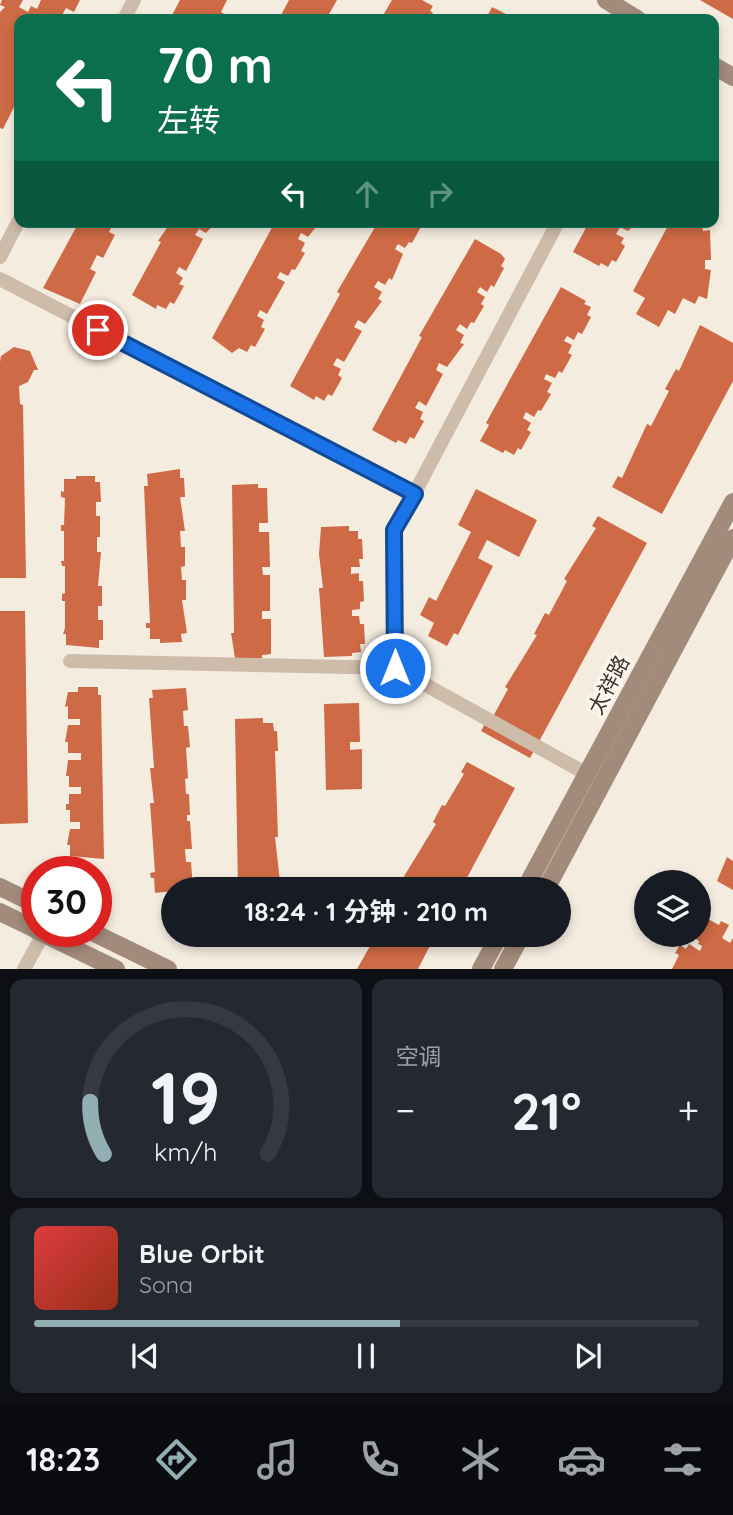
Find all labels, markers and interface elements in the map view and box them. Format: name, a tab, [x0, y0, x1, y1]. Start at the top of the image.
text: 70 m	[157, 34, 273, 95]
icon: left	[42, 42, 133, 133]
text: 左转	[157, 100, 221, 140]
icon: left	[275, 175, 313, 213]
icon: ahead	[348, 175, 386, 213]
icon: right	[421, 175, 459, 213]
pin	[68, 300, 128, 360]
icon: arrive	[79, 311, 117, 349]
position arrow	[358, 631, 432, 705]
street label: 太祥路	[582, 651, 634, 718]
speed limit sign: 30	[21, 856, 112, 947]
map controls	[634, 870, 711, 947]
button: layers	[634, 870, 711, 947]
text: 18:24 · 1 分钟 · 210 m	[244, 895, 488, 928]
text: 空调	[396, 1042, 442, 1071]
text: 19	[151, 1052, 221, 1143]
text: 21°	[511, 1078, 582, 1143]
text: −	[396, 1086, 415, 1134]
text: +	[678, 1086, 699, 1134]
text: km/h	[154, 1136, 217, 1167]
text: Blue Orbit	[139, 1237, 265, 1270]
text: Sona	[139, 1270, 193, 1299]
icon: previous	[126, 1337, 164, 1375]
icon: pause	[347, 1337, 385, 1375]
icon: next	[569, 1337, 607, 1375]
icon: directions	[152, 1435, 201, 1484]
icon: music	[253, 1435, 302, 1484]
icon: phone	[355, 1435, 404, 1484]
icon: climate	[456, 1435, 505, 1484]
icon: car	[557, 1435, 606, 1484]
icon: filters	[658, 1435, 707, 1484]
text: 18:23	[26, 1439, 100, 1479]

